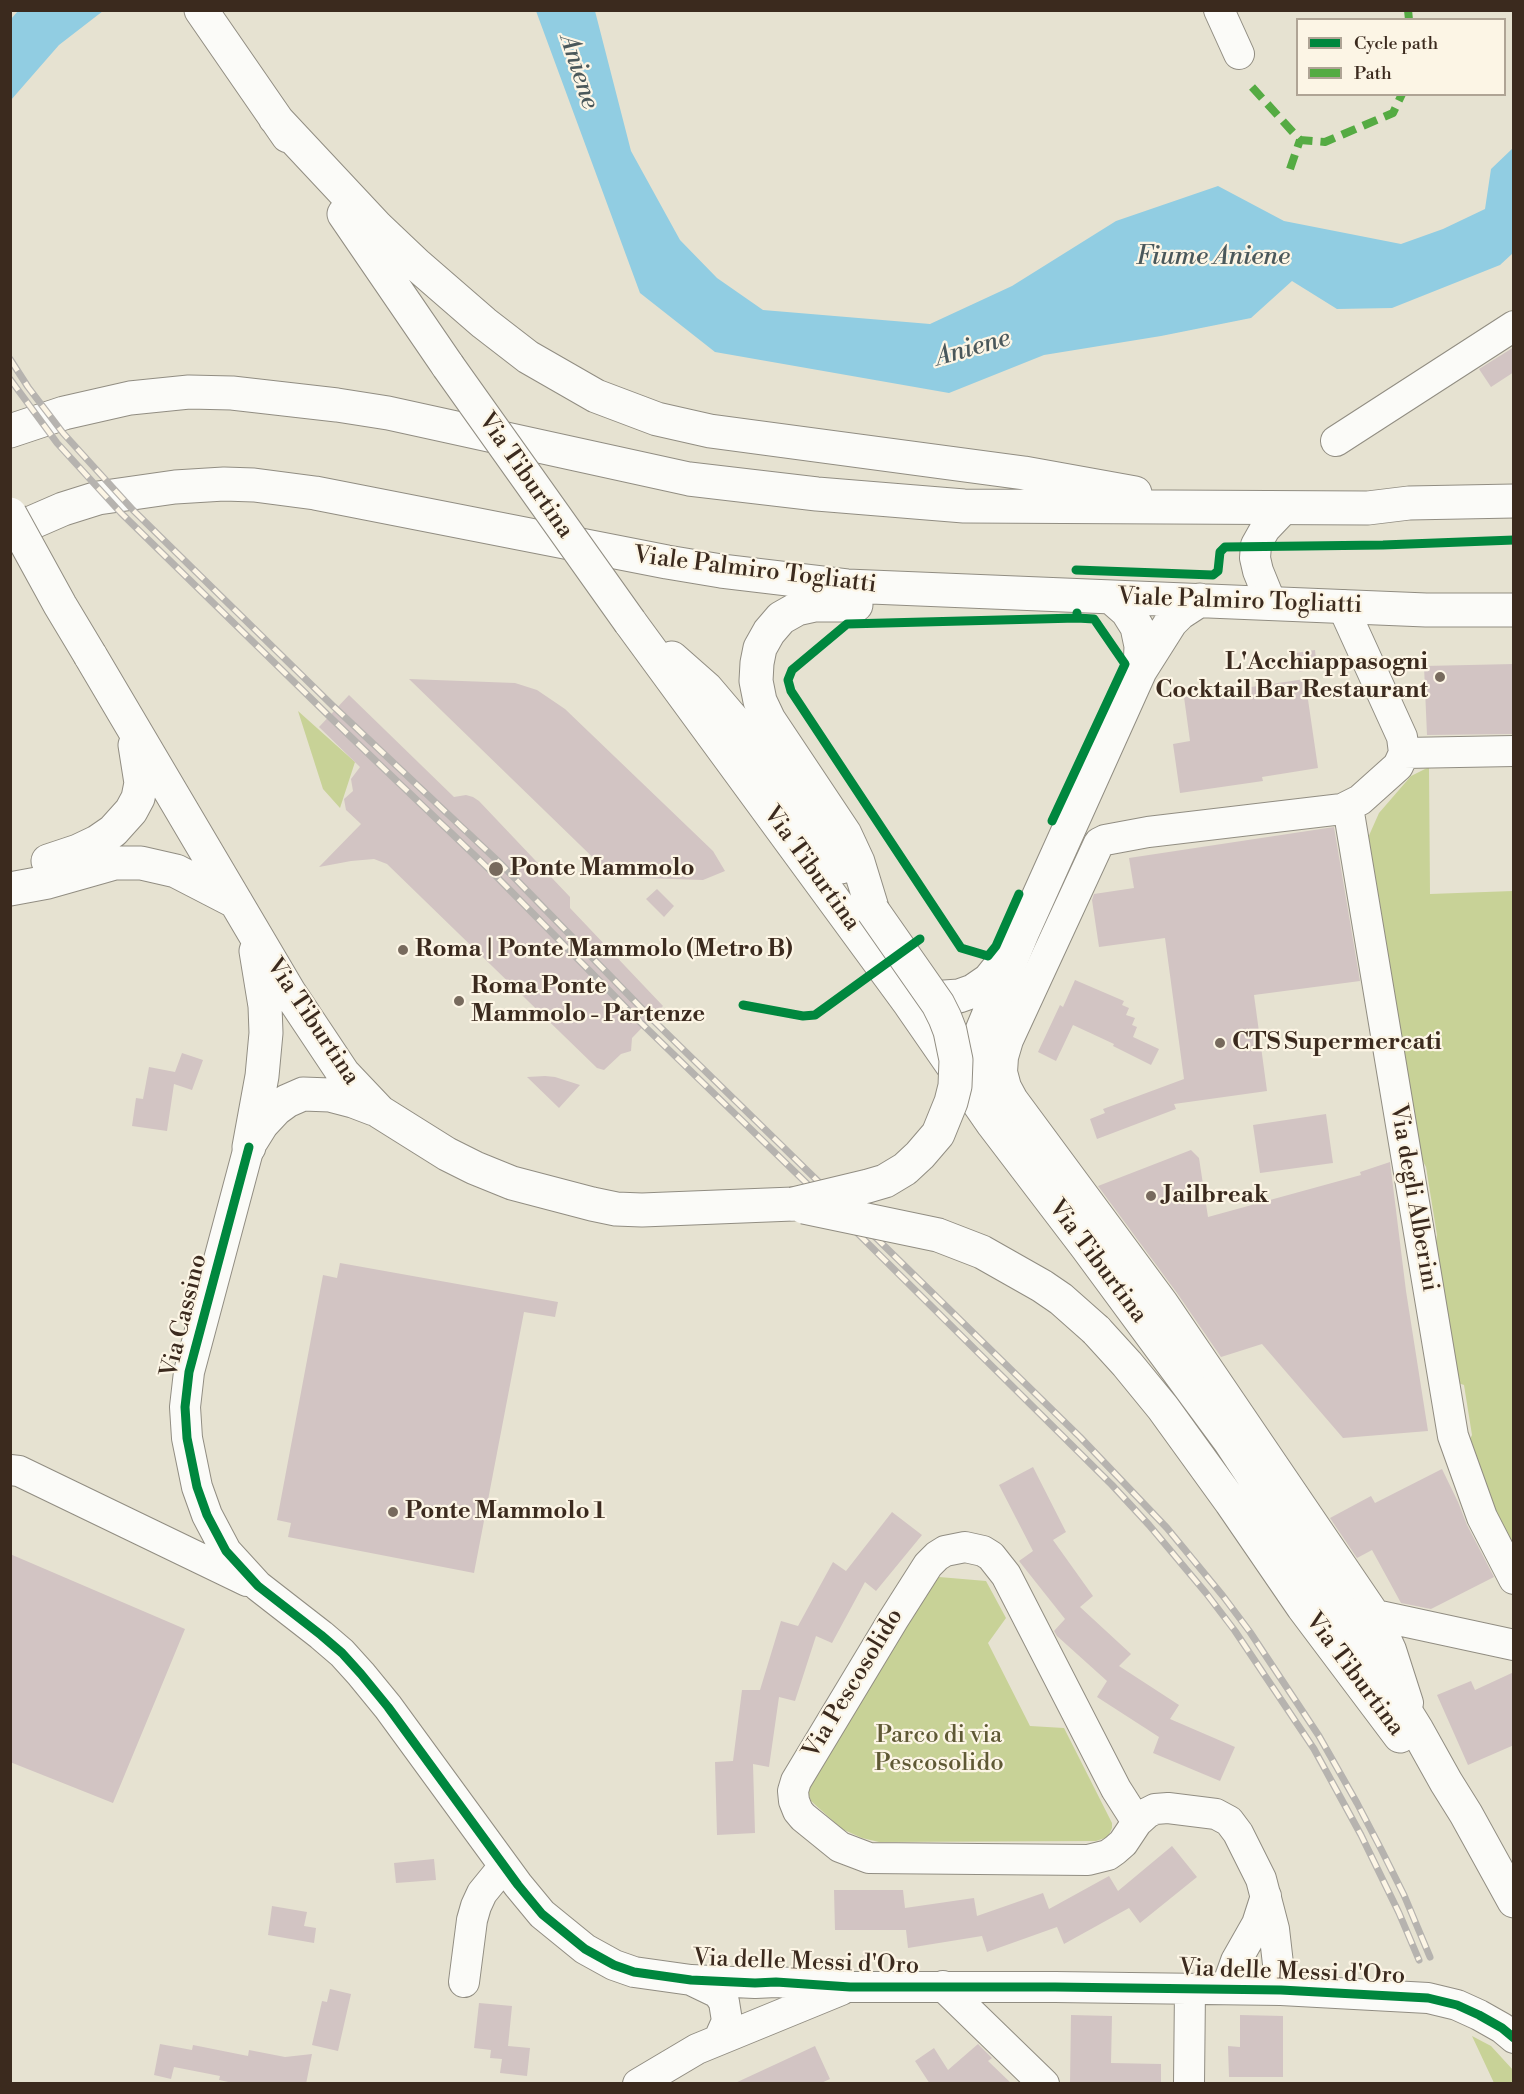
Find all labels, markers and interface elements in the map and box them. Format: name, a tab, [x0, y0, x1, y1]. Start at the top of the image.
legend	[1296, 18, 1506, 96]
water label: Aniene	[551, 31, 605, 113]
text: Cycle path	[1354, 32, 1438, 55]
text: Path	[1354, 62, 1392, 85]
water label: Fiume Aniene	[1136, 242, 1290, 274]
water label: Aniene	[932, 323, 1014, 375]
street label: Via Tiburtina	[471, 408, 579, 544]
street label: Viale Palmiro Togliatti	[632, 542, 878, 600]
street label: Viale Palmiro Togliatti	[1117, 583, 1363, 621]
place label: L'Acchiappasogni Cocktail Bar Restaurant	[1155, 649, 1428, 705]
marker: L'Acchiappasogni Cocktail Bar Restaurant	[1433, 670, 1447, 684]
street label: Via Tiburtina	[756, 801, 866, 937]
place label: Ponte Mammolo	[510, 855, 695, 883]
marker: Ponte Mammolo	[487, 860, 505, 878]
place label: Roma | Ponte Mammolo (Metro B)	[415, 936, 793, 964]
marker: Roma | Ponte Mammolo (Metro B)	[396, 943, 410, 957]
street label: Via Tiburtina	[259, 953, 365, 1091]
place label: Roma Ponte Mammolo - Partenze	[471, 973, 705, 1029]
marker: Roma Ponte Mammolo - Partenze	[452, 994, 466, 1008]
place label: CTS Supermercati	[1232, 1029, 1442, 1057]
marker: CTS Supermercati	[1213, 1036, 1227, 1050]
street label: Via degli Alberini	[1382, 1102, 1444, 1294]
place label: Jailbreak	[1163, 1182, 1269, 1210]
marker: Jailbreak	[1144, 1189, 1158, 1203]
street label: Via Tiburtina	[1041, 1195, 1153, 1329]
street label: Via Cassino	[156, 1251, 214, 1381]
place label: Ponte Mammolo 1	[405, 1498, 605, 1526]
marker: Ponte Mammolo 1	[386, 1505, 400, 1519]
street label: Via Pescosolido	[798, 1604, 910, 1764]
street label: Via Tiburtina	[1298, 1608, 1410, 1742]
park label: Parco di via Pescosolido	[874, 1722, 1004, 1778]
street label: Via delle Messi d'Oro	[692, 1945, 920, 1981]
street label: Via delle Messi d'Oro	[1178, 1955, 1406, 1991]

